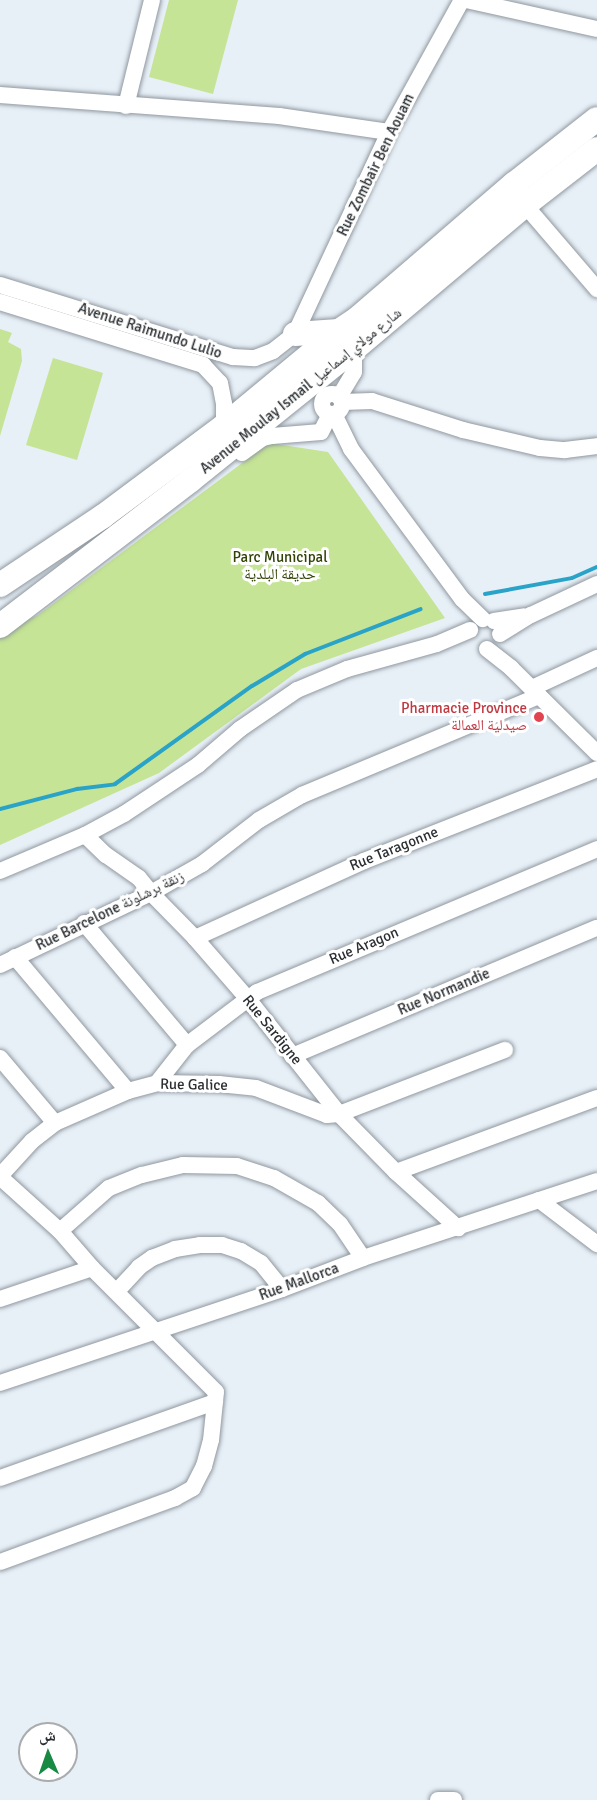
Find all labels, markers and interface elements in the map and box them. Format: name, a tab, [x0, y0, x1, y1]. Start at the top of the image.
street label: Rue Zombair Ben Aouam	[334, 91, 418, 239]
street label: Avenue Raimundo Lulio	[76, 299, 224, 363]
street label: Avenue Moulay Ismail شارع مولاي إسماعيل	[197, 304, 405, 478]
park label: Parc Municipal حديقة البلدية	[232, 548, 328, 583]
place label: Pharmacie Province صيدلية العمالة	[401, 699, 527, 734]
marker: Pharmacie Province صيدلية العمالة	[532, 710, 546, 724]
street label: Rue Taragonne	[347, 823, 441, 875]
street label: Rue Barcelone زنقة برشلونة	[33, 867, 187, 955]
street label: Rue Aragon	[327, 923, 401, 969]
street label: Rue Normandie	[395, 964, 493, 1020]
street label: Rue Sardigne	[238, 991, 306, 1069]
street label: Rue Galice	[160, 1075, 228, 1095]
street label: Rue Mallorca	[257, 1259, 341, 1305]
north arrow	[18, 1722, 78, 1782]
text: ش	[39, 1726, 56, 1746]

